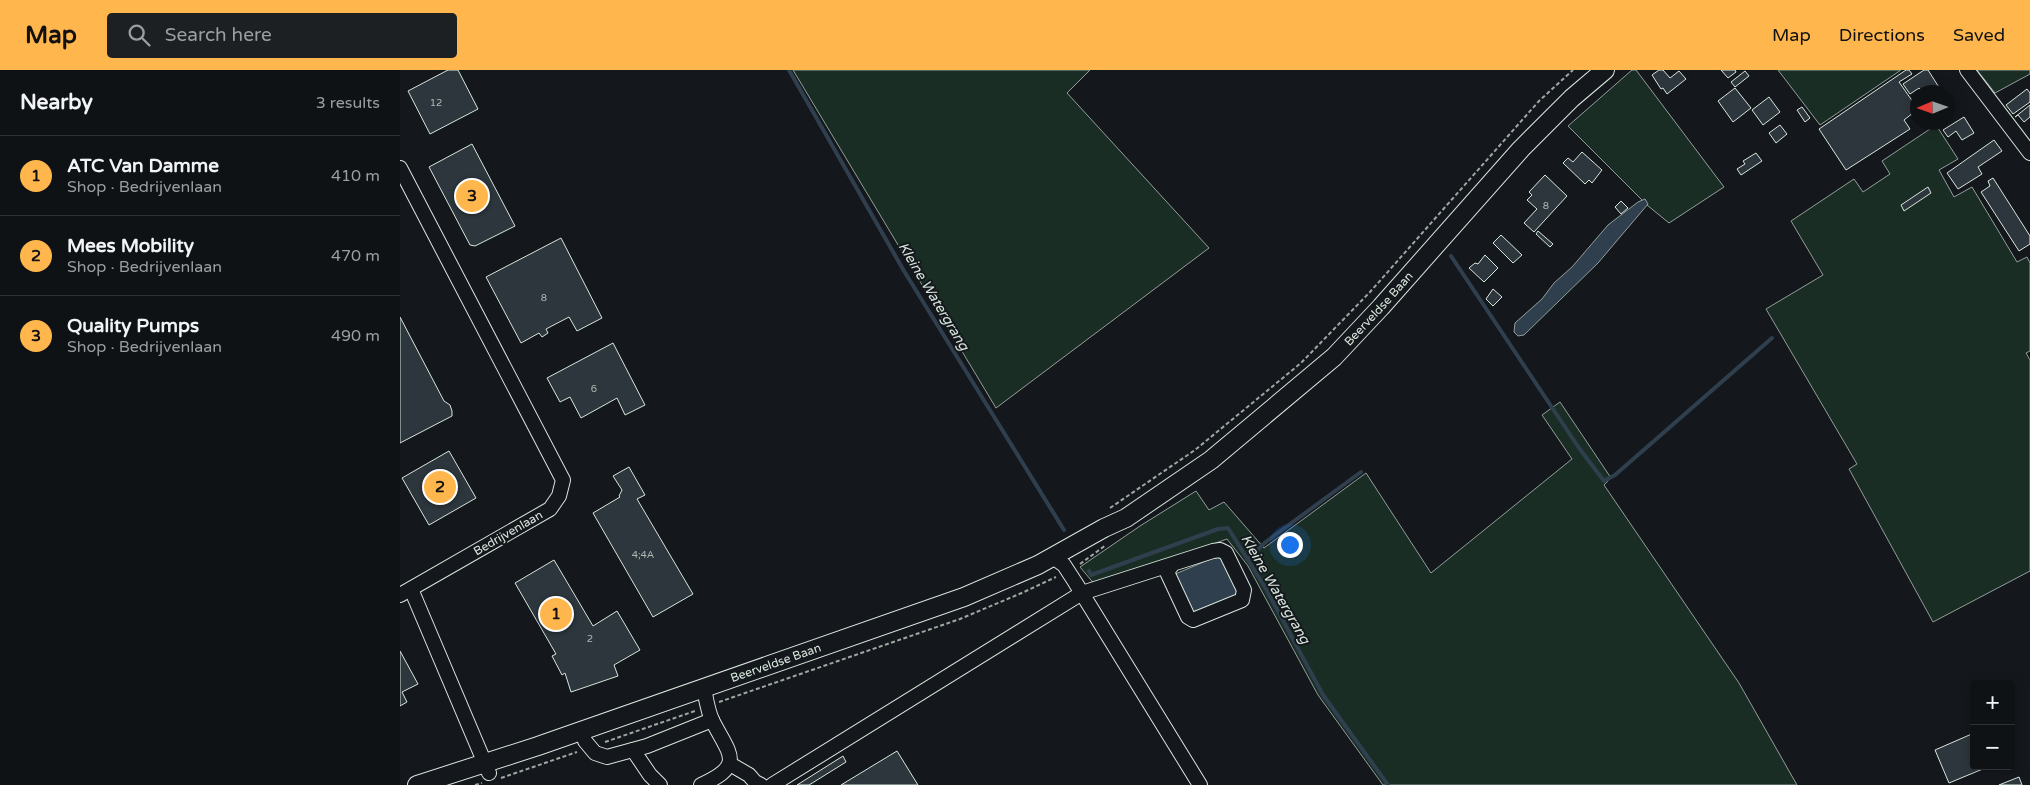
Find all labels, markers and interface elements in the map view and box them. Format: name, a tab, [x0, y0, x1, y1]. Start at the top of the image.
search box	[107, 13, 457, 58]
text: Map	[25, 21, 77, 50]
icon: search	[125, 21, 153, 49]
text: Search here	[165, 24, 272, 46]
text: Map	[1772, 24, 1811, 46]
text: Directions	[1839, 24, 1925, 46]
text: Saved	[1953, 24, 2005, 46]
north arrow	[1910, 85, 1955, 130]
text: Nearby	[20, 90, 93, 115]
text: 3 results	[316, 93, 380, 113]
house number: 12	[430, 97, 442, 109]
text: ATC Van Damme	[67, 155, 219, 177]
text: 1	[31, 166, 41, 186]
text: 410 m	[331, 166, 380, 186]
text: Shop · Bedrijvenlaan	[67, 177, 222, 197]
pin: 3	[456, 177, 488, 215]
house number: 8	[1543, 200, 1549, 212]
text: Mees Mobility	[67, 235, 194, 257]
water label: Kleine Watergrang	[895, 239, 973, 355]
text: 2	[31, 246, 41, 266]
text: 470 m	[331, 246, 380, 266]
text: Shop · Bedrijvenlaan	[67, 257, 222, 277]
street label: Beerveldse Baan	[1341, 269, 1416, 348]
house number: 8	[541, 292, 547, 304]
text: Quality Pumps	[67, 315, 199, 337]
text: 3	[31, 326, 41, 346]
text: 490 m	[331, 326, 380, 346]
text: Shop · Bedrijvenlaan	[67, 337, 222, 357]
house number: 6	[591, 383, 597, 395]
pin: 2	[424, 468, 456, 506]
street label: Bedrijvenlaan	[471, 508, 545, 558]
water label: Kleine Watergrang	[1237, 532, 1314, 648]
your location	[1277, 532, 1303, 558]
house number: 4;4A	[632, 549, 654, 561]
pin: 1	[540, 595, 572, 633]
house number: 2	[587, 633, 593, 645]
street label: Beerveldse Baan	[729, 641, 823, 685]
map controls	[1970, 680, 2015, 770]
button: +	[1970, 680, 2015, 725]
button: −	[1970, 725, 2015, 770]

